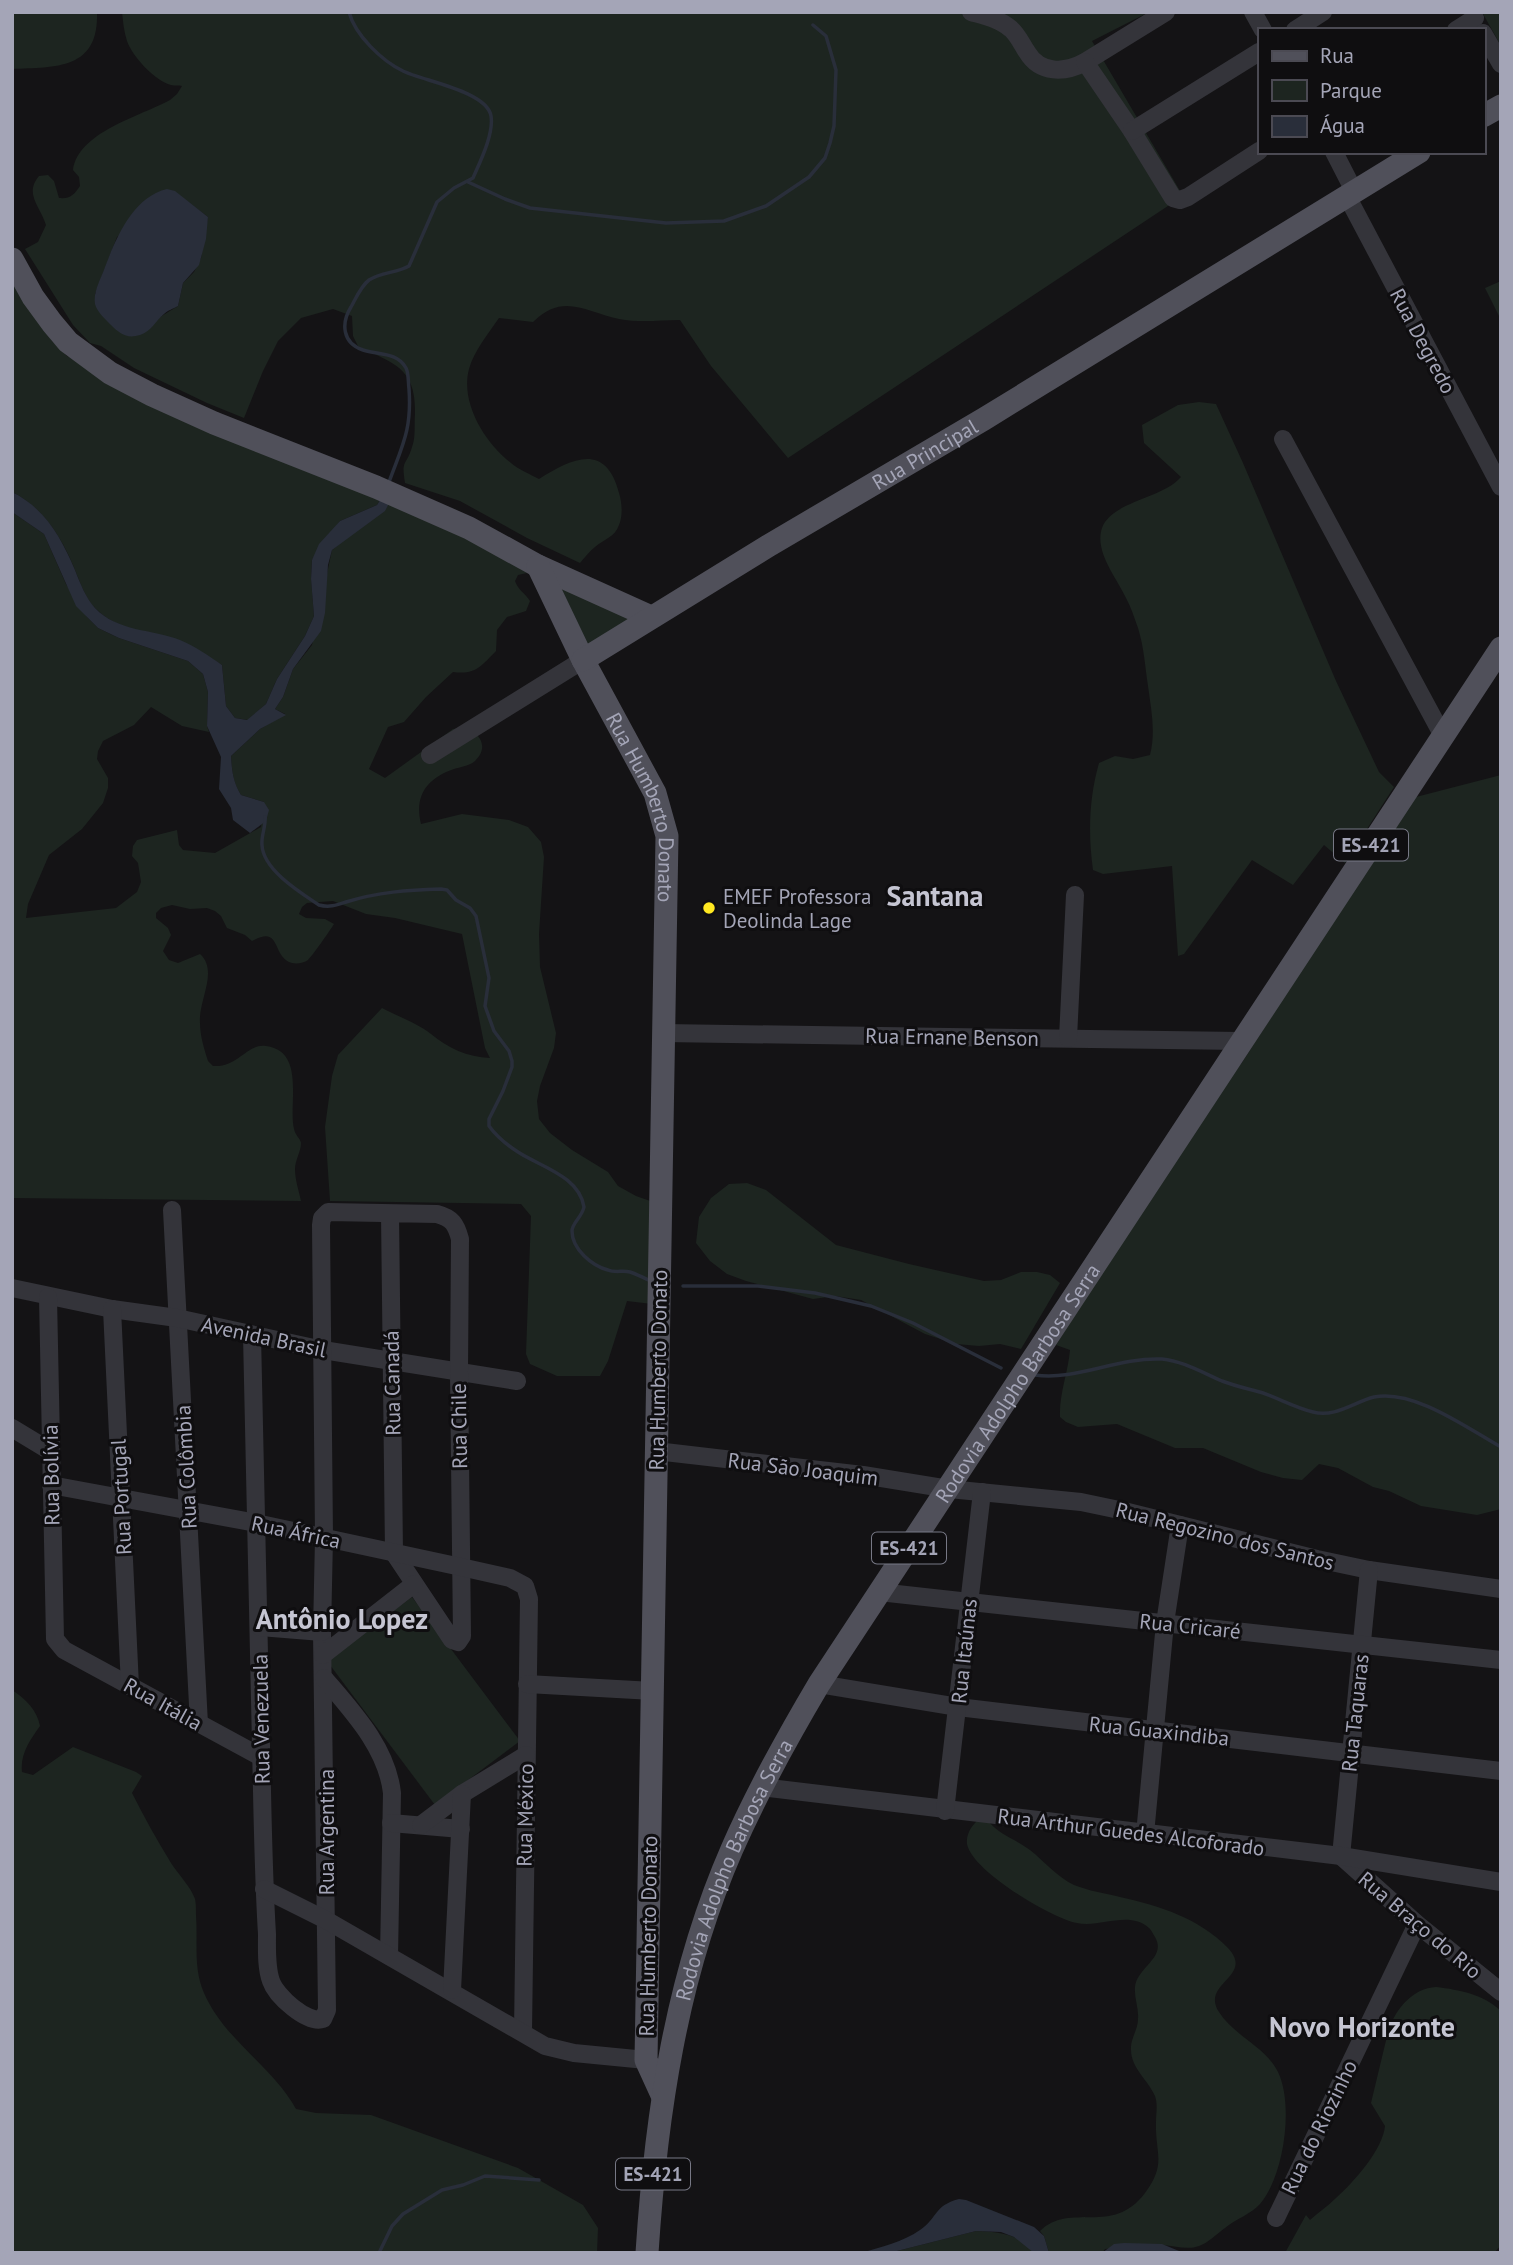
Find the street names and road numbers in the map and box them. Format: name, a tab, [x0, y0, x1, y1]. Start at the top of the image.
street label: Rua Degredo	[1384, 284, 1462, 398]
street label: Rua Principal	[867, 412, 982, 495]
street label: Rua Humberto Donato	[600, 708, 680, 903]
road number: ES-421	[1334, 830, 1408, 860]
street label: Rua Ernane Benson	[865, 1022, 1039, 1052]
street label: Rodovia Adolpho Barbosa Serra	[929, 1258, 1106, 1508]
street label: Rua Humberto Donato	[643, 1269, 673, 1471]
street label: Avenida Brasil	[199, 1311, 329, 1363]
street label: Rua Canadá	[378, 1330, 406, 1436]
street label: Rua Chile	[445, 1383, 473, 1469]
street label: Rua Colômbia	[169, 1404, 203, 1530]
street label: Rua Bolívia	[37, 1424, 65, 1526]
street label: Rua Portugal	[104, 1438, 138, 1556]
street label: Rua São Joaquim	[726, 1446, 880, 1492]
street label: Rua Regozino dos Santos	[1113, 1496, 1337, 1576]
street label: Rua África	[249, 1509, 343, 1555]
road number: ES-421	[872, 1532, 946, 1564]
street label: Rua Itaúnas	[945, 1597, 983, 1705]
street label: Rua Cricaré	[1138, 1607, 1242, 1645]
street label: Rua Taquaras	[1335, 1653, 1375, 1773]
street label: Rua Venezuela	[246, 1654, 276, 1784]
street label: Rua Itália	[119, 1671, 207, 1737]
street label: Rua Guaxindiba	[1088, 1710, 1230, 1752]
street label: Rodovia Adolpho Barbosa Serra	[669, 1734, 798, 2003]
street label: Rua México	[511, 1763, 539, 1867]
street label: Rua Argentina	[313, 1769, 340, 1895]
street label: Rua Arthur Guedes Alcoforado	[996, 1802, 1266, 1862]
street label: Rua Humberto Donato	[633, 1835, 663, 2037]
street label: Rua Braço do Rio	[1353, 1866, 1487, 1984]
street label: Rua do Riozinho	[1275, 2055, 1363, 2199]
road number: ES-421	[616, 2158, 690, 2190]

